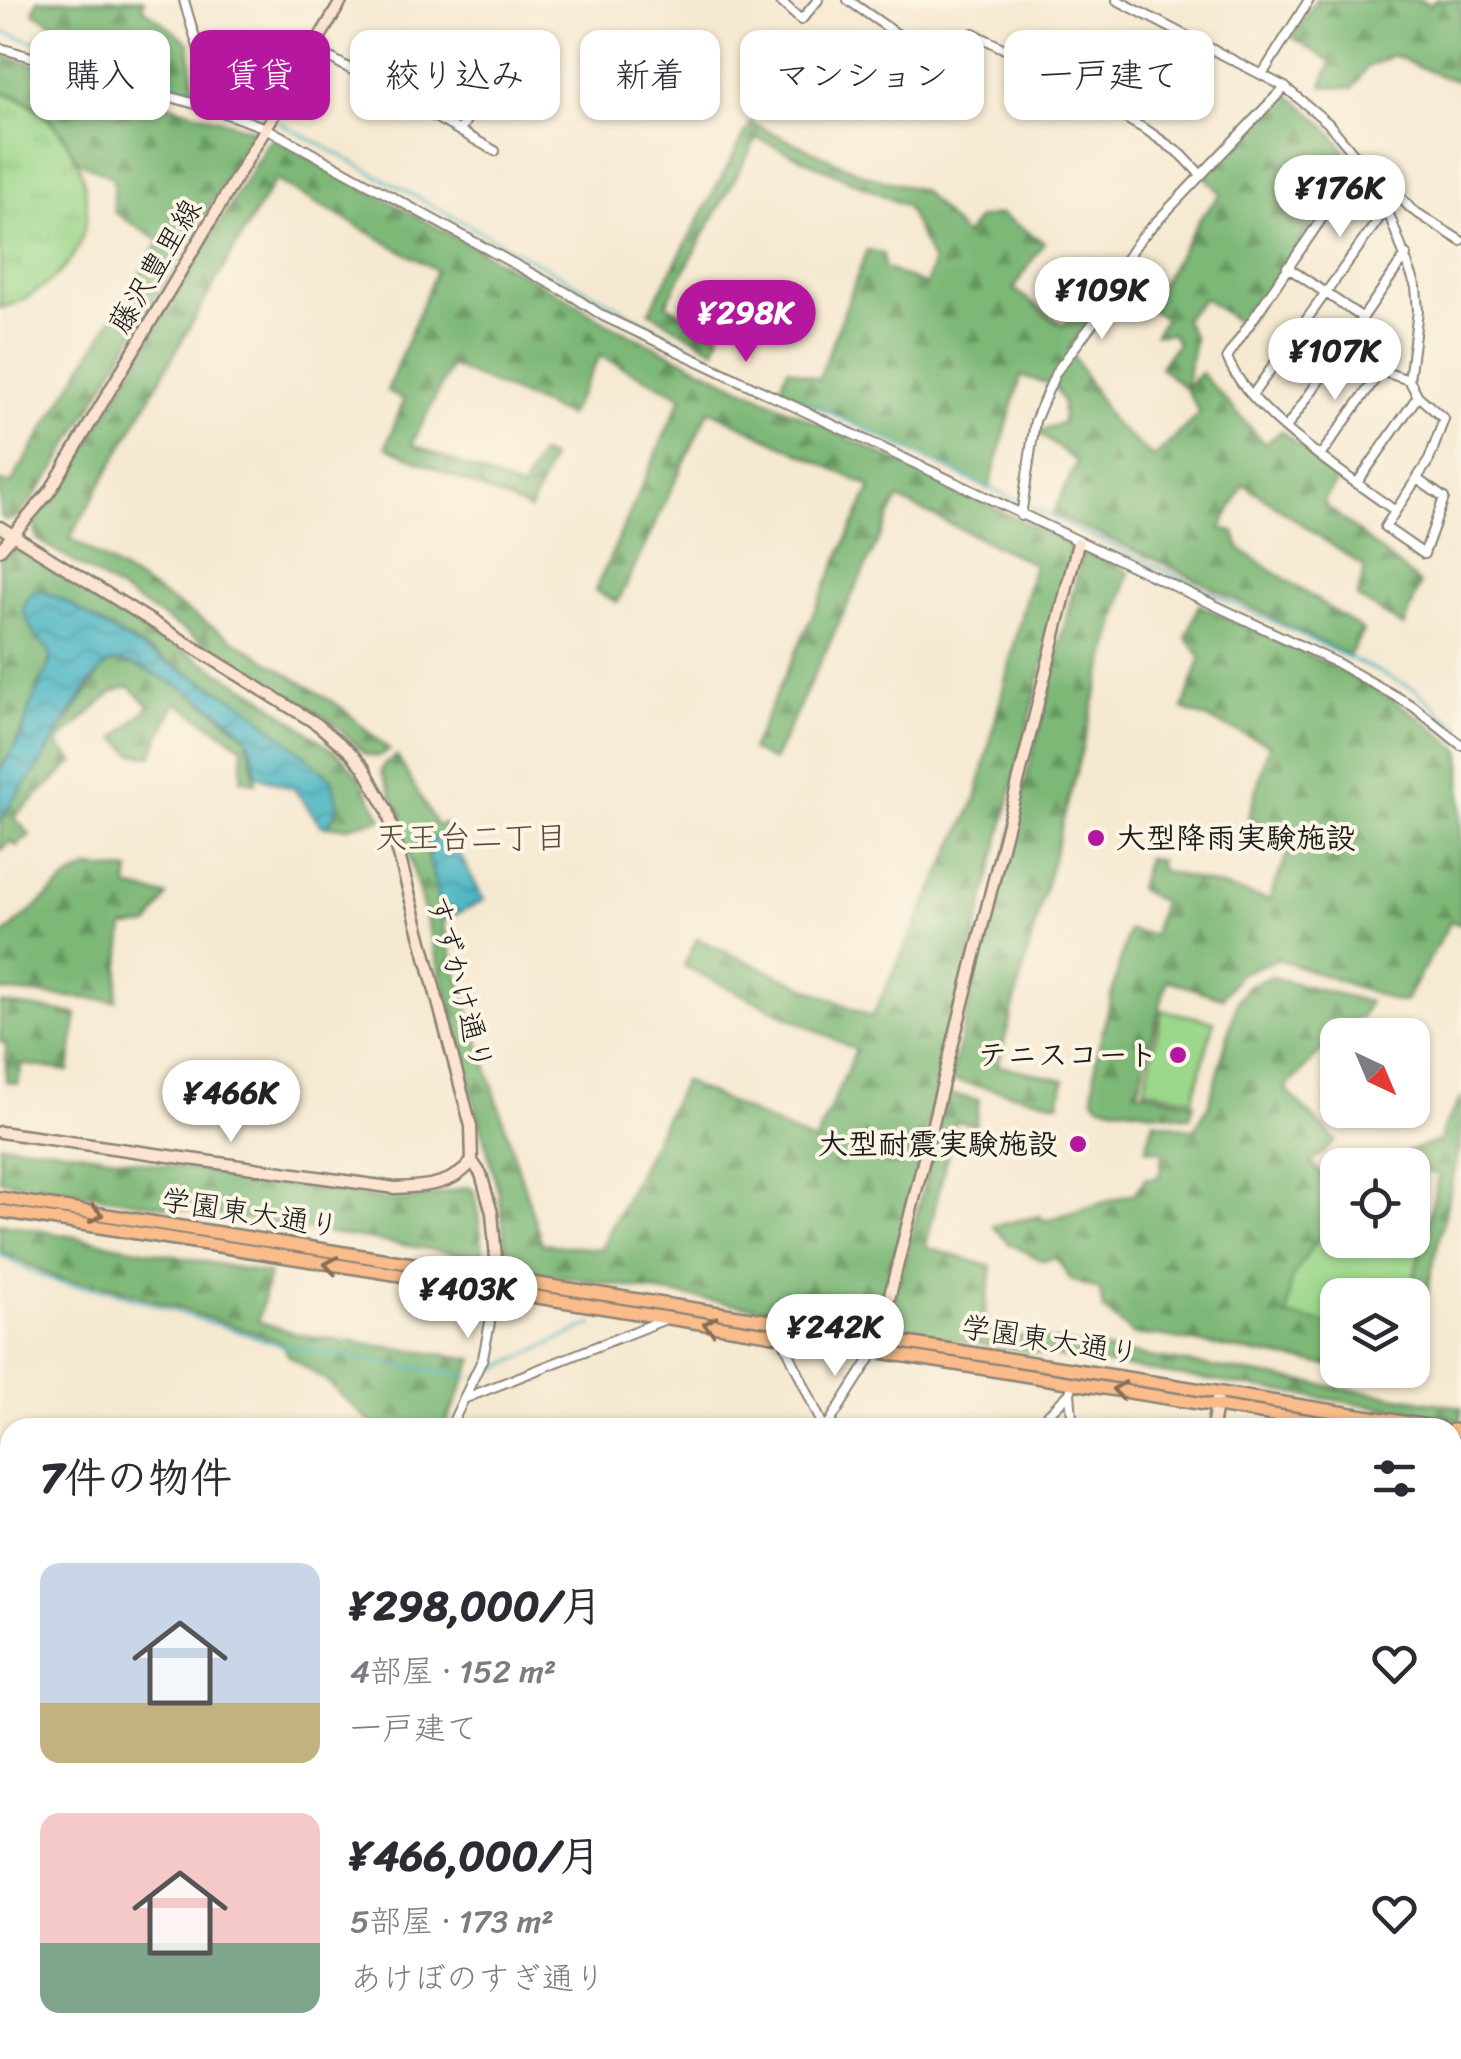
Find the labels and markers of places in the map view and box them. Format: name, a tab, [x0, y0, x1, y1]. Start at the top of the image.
pin: ¥176K	[1270, 155, 1410, 240]
pin: ¥109K	[1032, 257, 1172, 342]
pin: ¥298K	[676, 280, 816, 365]
pin: ¥107K	[1265, 318, 1405, 403]
place label: 大型降雨実験施設	[1116, 811, 1356, 865]
marker: 大型降雨実験施設	[1085, 827, 1107, 849]
place label: テニスコート	[977, 1028, 1158, 1082]
marker: テニスコート	[1167, 1044, 1189, 1066]
pin: ¥466K	[161, 1060, 301, 1145]
place label: 大型耐震実験施設	[818, 1117, 1058, 1171]
marker: 大型耐震実験施設	[1067, 1133, 1089, 1155]
pin: ¥403K	[398, 1256, 538, 1341]
pin: ¥242K	[765, 1294, 905, 1379]

